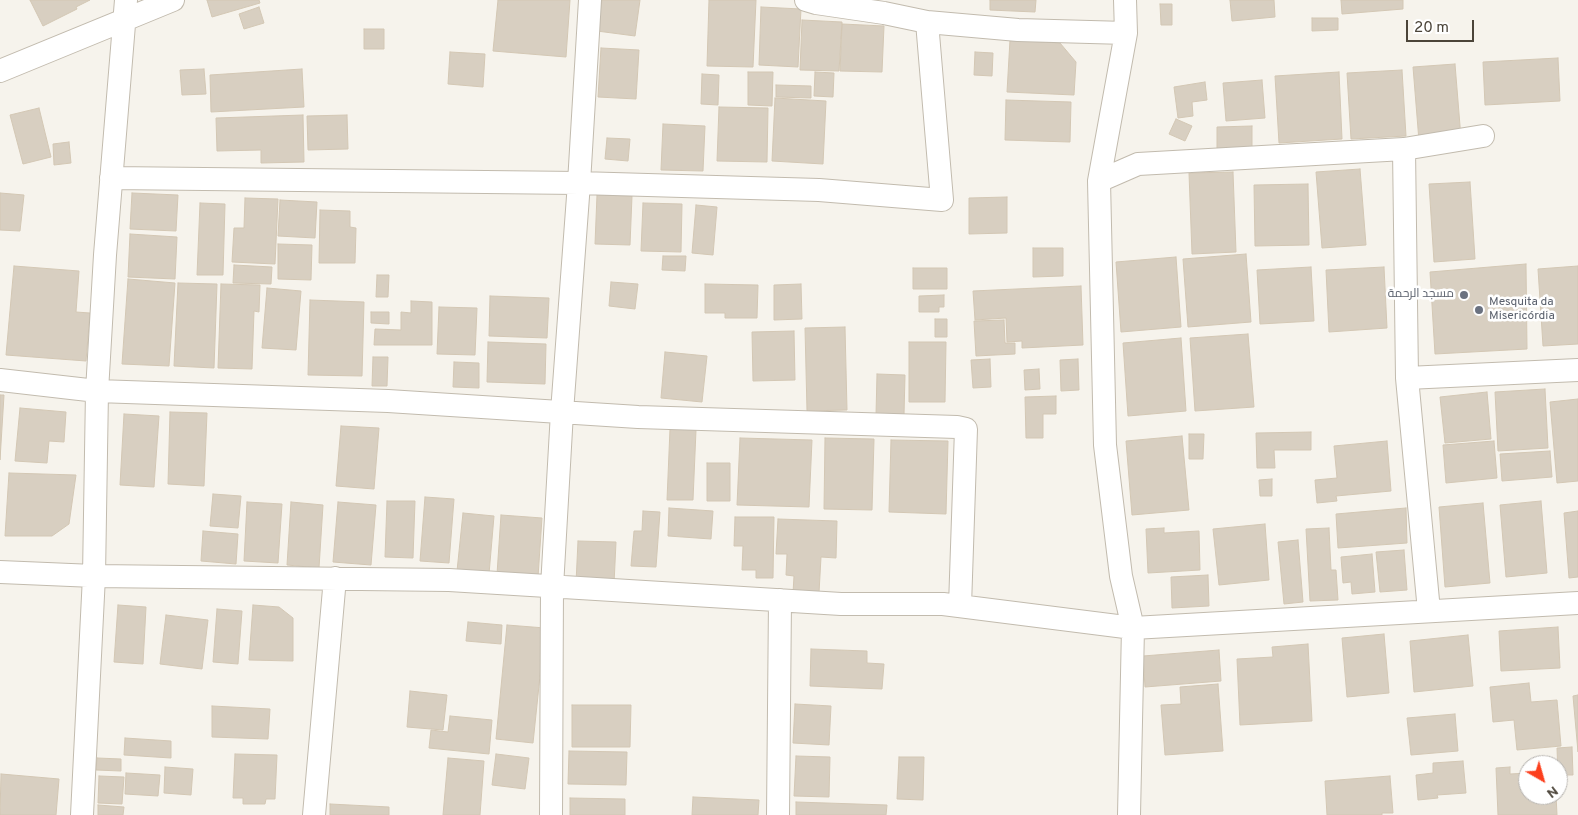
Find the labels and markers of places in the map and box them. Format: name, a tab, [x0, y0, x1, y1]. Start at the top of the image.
place label: مسجد الرحمة	[1388, 288, 1454, 302]
marker: مسجد الرحمة	[1458, 289, 1470, 301]
place label: Mesquita da Misericórdia	[1489, 296, 1555, 324]
marker: Mesquita da Misericórdia	[1473, 304, 1485, 316]

